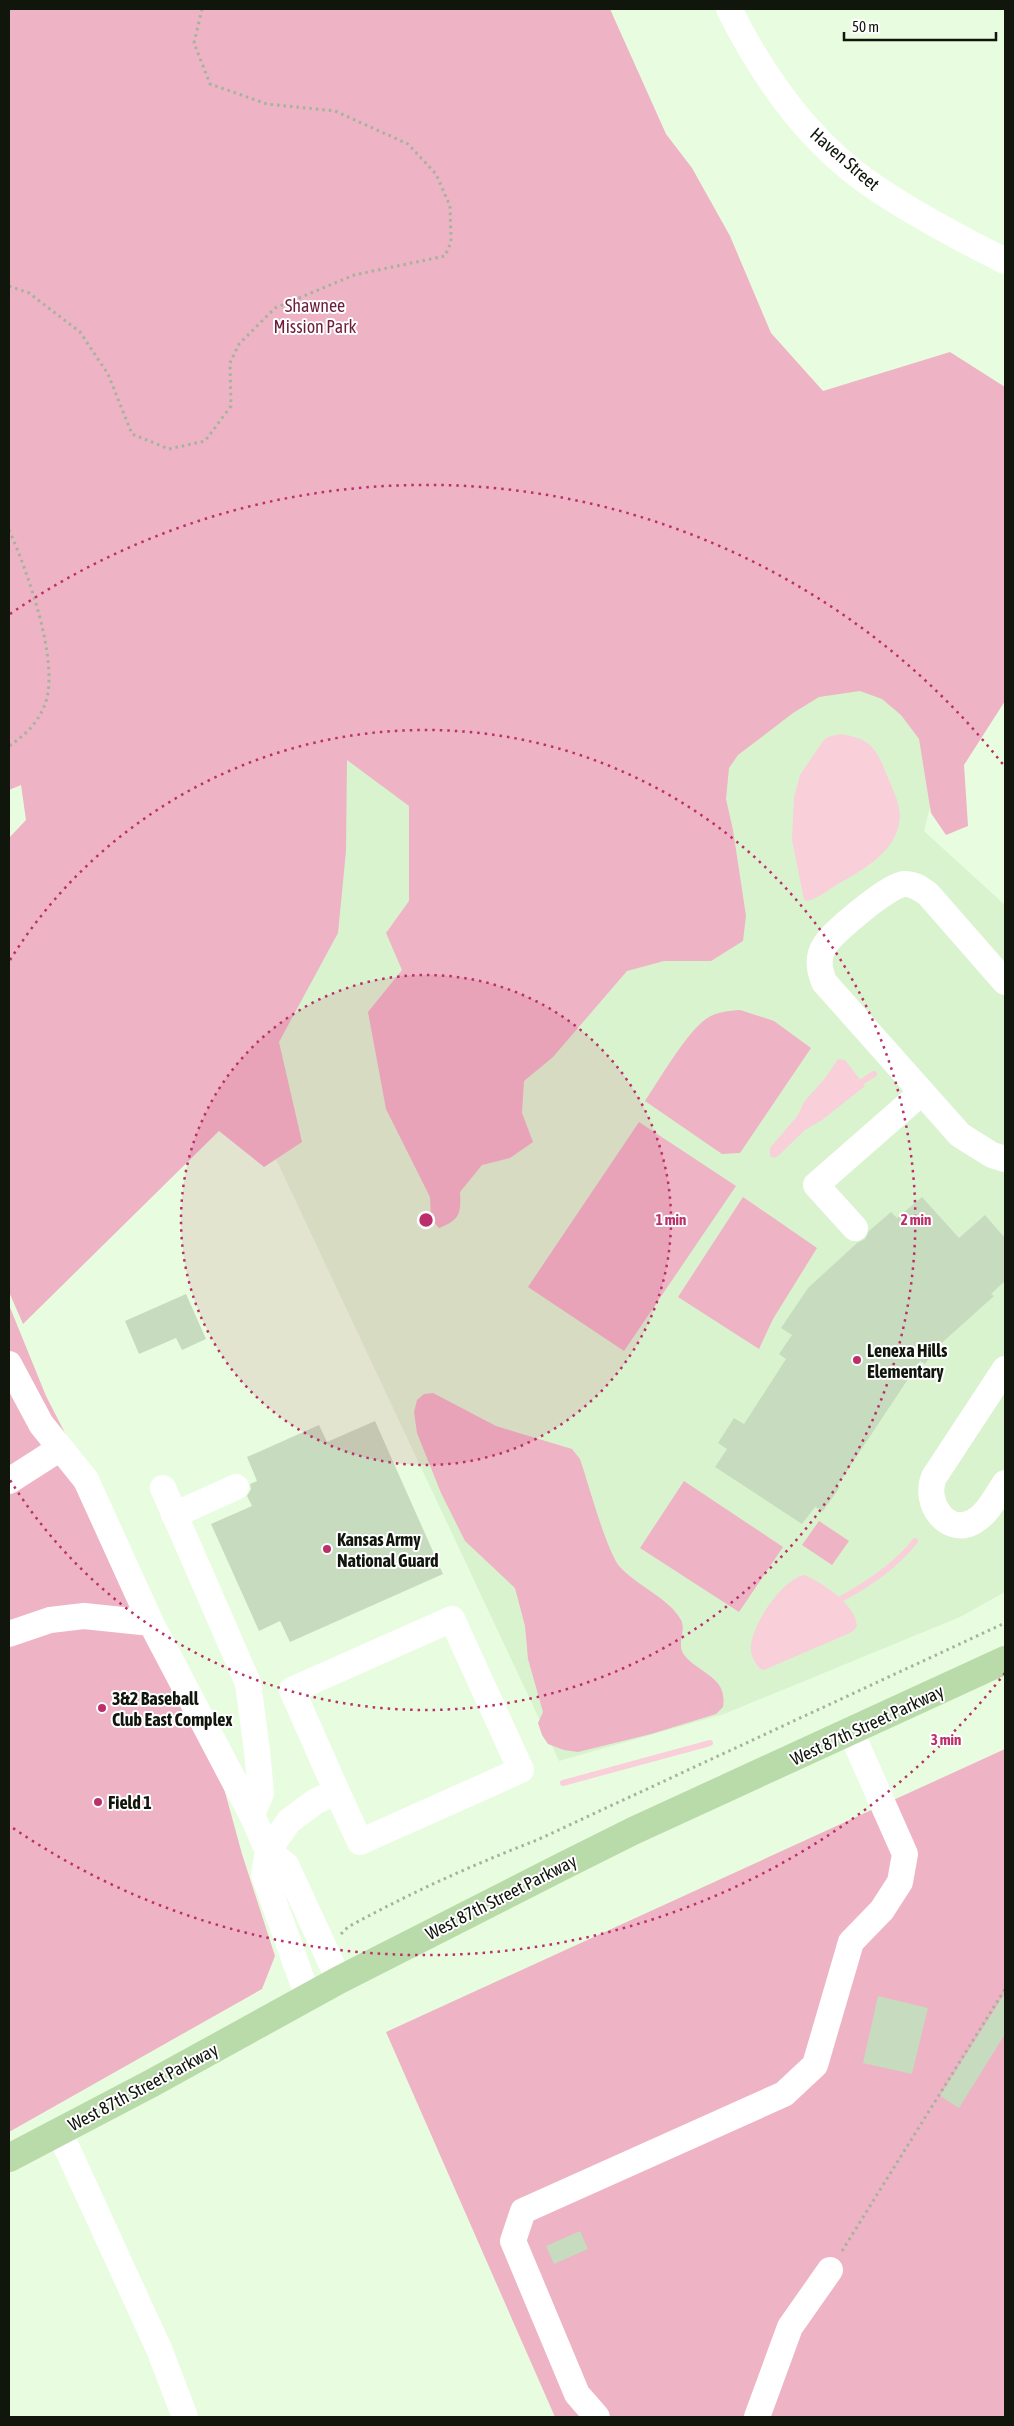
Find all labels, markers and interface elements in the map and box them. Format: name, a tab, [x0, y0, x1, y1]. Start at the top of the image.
scale bar	[844, 10, 996, 42]
text: 50 m	[852, 18, 879, 35]
street label: Haven Street	[806, 123, 884, 195]
park label: Shawnee Mission Park	[274, 295, 356, 337]
centre of rings	[417, 1211, 435, 1229]
text: 1 min	[656, 1211, 686, 1228]
text: 2 min	[901, 1211, 931, 1228]
place label: Lenexa Hills Elementary	[867, 1340, 948, 1382]
marker: Lenexa Hills Elementary	[851, 1354, 863, 1366]
place label: Kansas Army National Guard	[337, 1529, 439, 1571]
marker: Kansas Army National Guard	[321, 1543, 333, 1555]
street label: West 87th Street Parkway	[787, 1680, 947, 1770]
place label: 3&2 Baseball Club East Complex	[112, 1688, 233, 1730]
marker: 3&2 Baseball Club East Complex	[96, 1702, 108, 1714]
text: 3 min	[931, 1731, 961, 1748]
place label: Field 1	[108, 1792, 152, 1813]
marker: Field 1	[92, 1796, 104, 1808]
street label: West 87th Street Parkway	[422, 1850, 580, 1944]
street label: West 87th Street Parkway	[65, 2039, 221, 2135]

